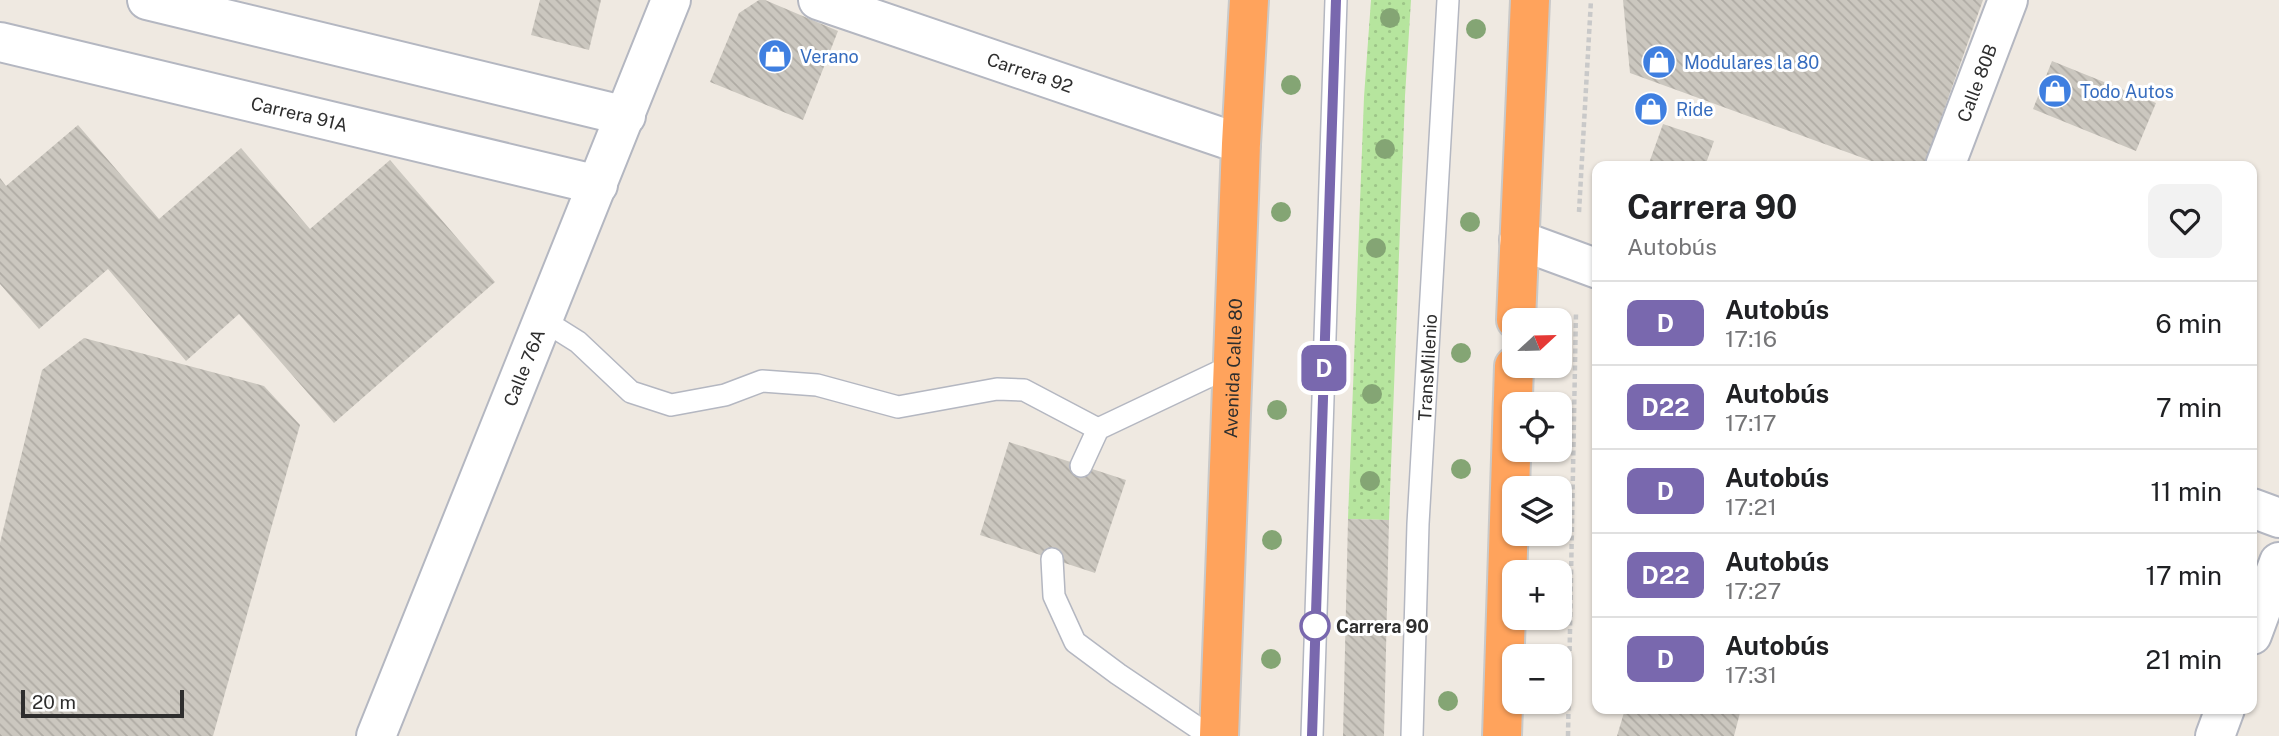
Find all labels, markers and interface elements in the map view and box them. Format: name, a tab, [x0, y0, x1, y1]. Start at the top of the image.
shop icon: Verano	[756, 37, 794, 75]
street label: Calle 80B	[1952, 41, 2001, 125]
shop icon: Modulares la 80	[1640, 43, 1678, 81]
place label: Verano	[800, 46, 859, 67]
street label: Carrera 92	[984, 48, 1076, 97]
place label: Modulares la 80	[1684, 52, 1819, 73]
shop icon: Todo Autos	[2036, 72, 2074, 110]
place label: Todo Autos	[2080, 81, 2174, 102]
shop icon: Ride	[1632, 90, 1670, 128]
street label: Carrera 91A	[249, 92, 350, 135]
place label: Ride	[1676, 99, 1713, 120]
button: heart	[2148, 184, 2222, 258]
text: Carrera 90	[1627, 188, 1797, 226]
text: Autobús	[1627, 233, 1717, 260]
text: Autobús	[1725, 294, 1829, 325]
street label: Avenida Calle 80	[1220, 298, 1246, 439]
north arrow	[1502, 308, 1572, 378]
map controls	[1502, 308, 1572, 714]
text: 6 min	[2155, 308, 2222, 339]
text: D	[1657, 309, 1674, 337]
street label: TransMilenio	[1413, 313, 1441, 421]
text: 17:16	[1725, 325, 1777, 352]
street label: Calle 76A	[499, 326, 549, 409]
line badge: D	[1301, 345, 1347, 391]
text: D	[1315, 354, 1333, 382]
text: Autobús	[1725, 378, 1829, 409]
button: locate	[1502, 392, 1572, 462]
text: 7 min	[2156, 392, 2222, 423]
text: D22	[1642, 393, 1689, 421]
text: 17:17	[1725, 409, 1777, 436]
text: Autobús	[1725, 462, 1829, 493]
button: layers	[1502, 476, 1572, 546]
text: 11 min	[2150, 476, 2222, 507]
text: D	[1657, 477, 1674, 505]
text: 17:21	[1725, 493, 1777, 520]
text: Autobús	[1725, 546, 1829, 577]
button: +	[1502, 560, 1572, 630]
text: 17 min	[2145, 560, 2222, 591]
text: D22	[1642, 561, 1689, 589]
text: 17:27	[1725, 577, 1781, 604]
marker: Carrera 90	[1300, 611, 1330, 641]
place label: Carrera 90	[1336, 616, 1429, 637]
text: Autobús	[1725, 630, 1829, 661]
button: −	[1502, 644, 1572, 714]
text: 21 min	[2146, 644, 2222, 675]
text: D	[1657, 645, 1674, 673]
text: 17:31	[1725, 661, 1777, 688]
scale bar	[21, 687, 184, 719]
text: 20 m	[32, 691, 76, 713]

